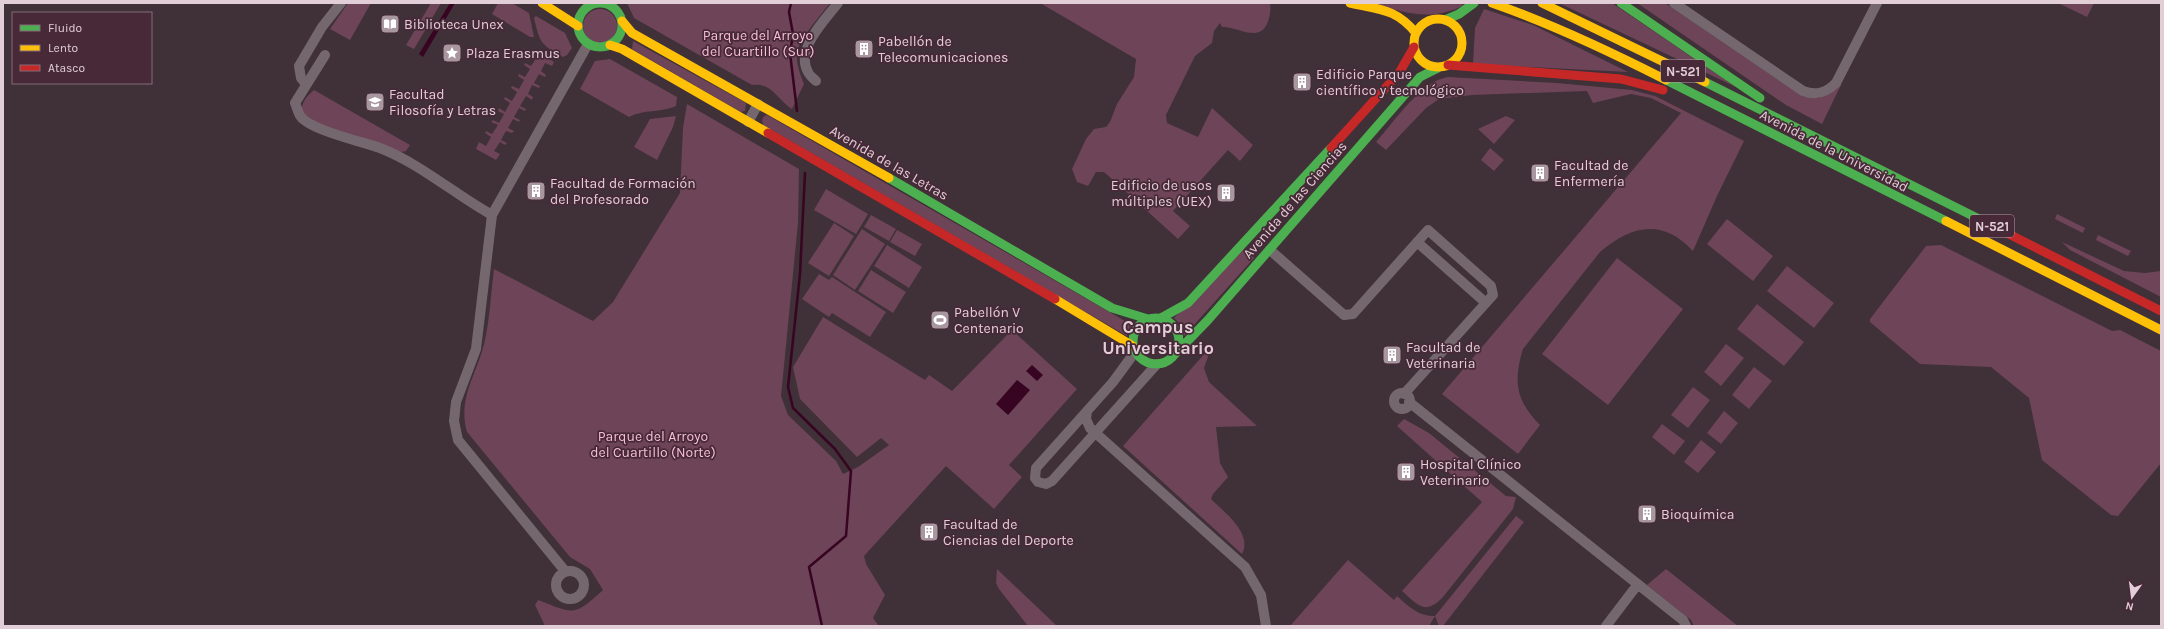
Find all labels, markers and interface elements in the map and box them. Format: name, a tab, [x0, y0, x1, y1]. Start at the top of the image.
legend	[12, 12, 152, 84]
library icon: Biblioteca Unex	[379, 13, 401, 35]
place label: Biblioteca Unex	[404, 16, 504, 33]
text: Fluido	[48, 21, 82, 35]
park label: Parque del Arroyo del Cuartillo (Sur)	[702, 27, 814, 60]
place label: Pabellón de Telecomunicaciones	[878, 33, 1008, 66]
building icon: Pabellón de Telecomunicaciones	[853, 38, 875, 60]
text: Lento	[48, 41, 78, 55]
place icon: Plaza Erasmus	[441, 42, 463, 64]
place label: Plaza Erasmus	[466, 45, 560, 62]
road number: N-521	[1661, 60, 1705, 82]
text: Atasco	[48, 61, 85, 75]
place label: Edificio Parque científico y tecnológico	[1316, 66, 1464, 99]
building icon: Edificio Parque científico y tecnológico	[1291, 71, 1313, 93]
place label: Facultad Filosofía y Letras	[389, 86, 496, 119]
school or university icon: Facultad Filosofía y Letras	[364, 91, 386, 113]
street label: Avenida de la Universidad	[1757, 106, 1911, 196]
street label: Avenida de las Letras	[827, 122, 951, 204]
street label: Avenida de las Ciencias	[1239, 138, 1351, 262]
place label: Facultad de Enfermería	[1554, 157, 1628, 190]
building icon: Facultad de Enfermería	[1529, 162, 1551, 184]
place label: Facultad de Formación del Profesorado	[550, 175, 696, 208]
place label: Edificio de usos múltiples (UEX)	[1111, 177, 1212, 210]
building icon: Facultad de Formación del Profesorado	[525, 180, 547, 202]
building icon: Edificio de usos múltiples (UEX)	[1215, 182, 1237, 204]
road number: N-521	[1970, 215, 2014, 237]
place label: Pabellón V Centenario	[954, 304, 1024, 337]
sports icon: Pabellón V Centenario	[929, 309, 951, 331]
district label: Campus Universitario	[1102, 316, 1214, 359]
place label: Facultad de Veterinaria	[1406, 339, 1480, 372]
building icon: Facultad de Veterinaria	[1381, 344, 1403, 366]
park label: Parque del Arroyo del Cuartillo (Norte)	[590, 428, 716, 461]
place label: Hospital Clínico Veterinario	[1420, 456, 1521, 489]
building icon: Hospital Clínico Veterinario	[1395, 461, 1417, 483]
building icon: Bioquímica	[1636, 503, 1658, 525]
place label: Bioquímica	[1661, 506, 1735, 523]
place label: Facultad de Ciencias del Deporte	[943, 516, 1074, 549]
building icon: Facultad de Ciencias del Deporte	[918, 521, 940, 543]
north arrow	[2112, 577, 2152, 617]
text: N	[2124, 599, 2135, 613]

